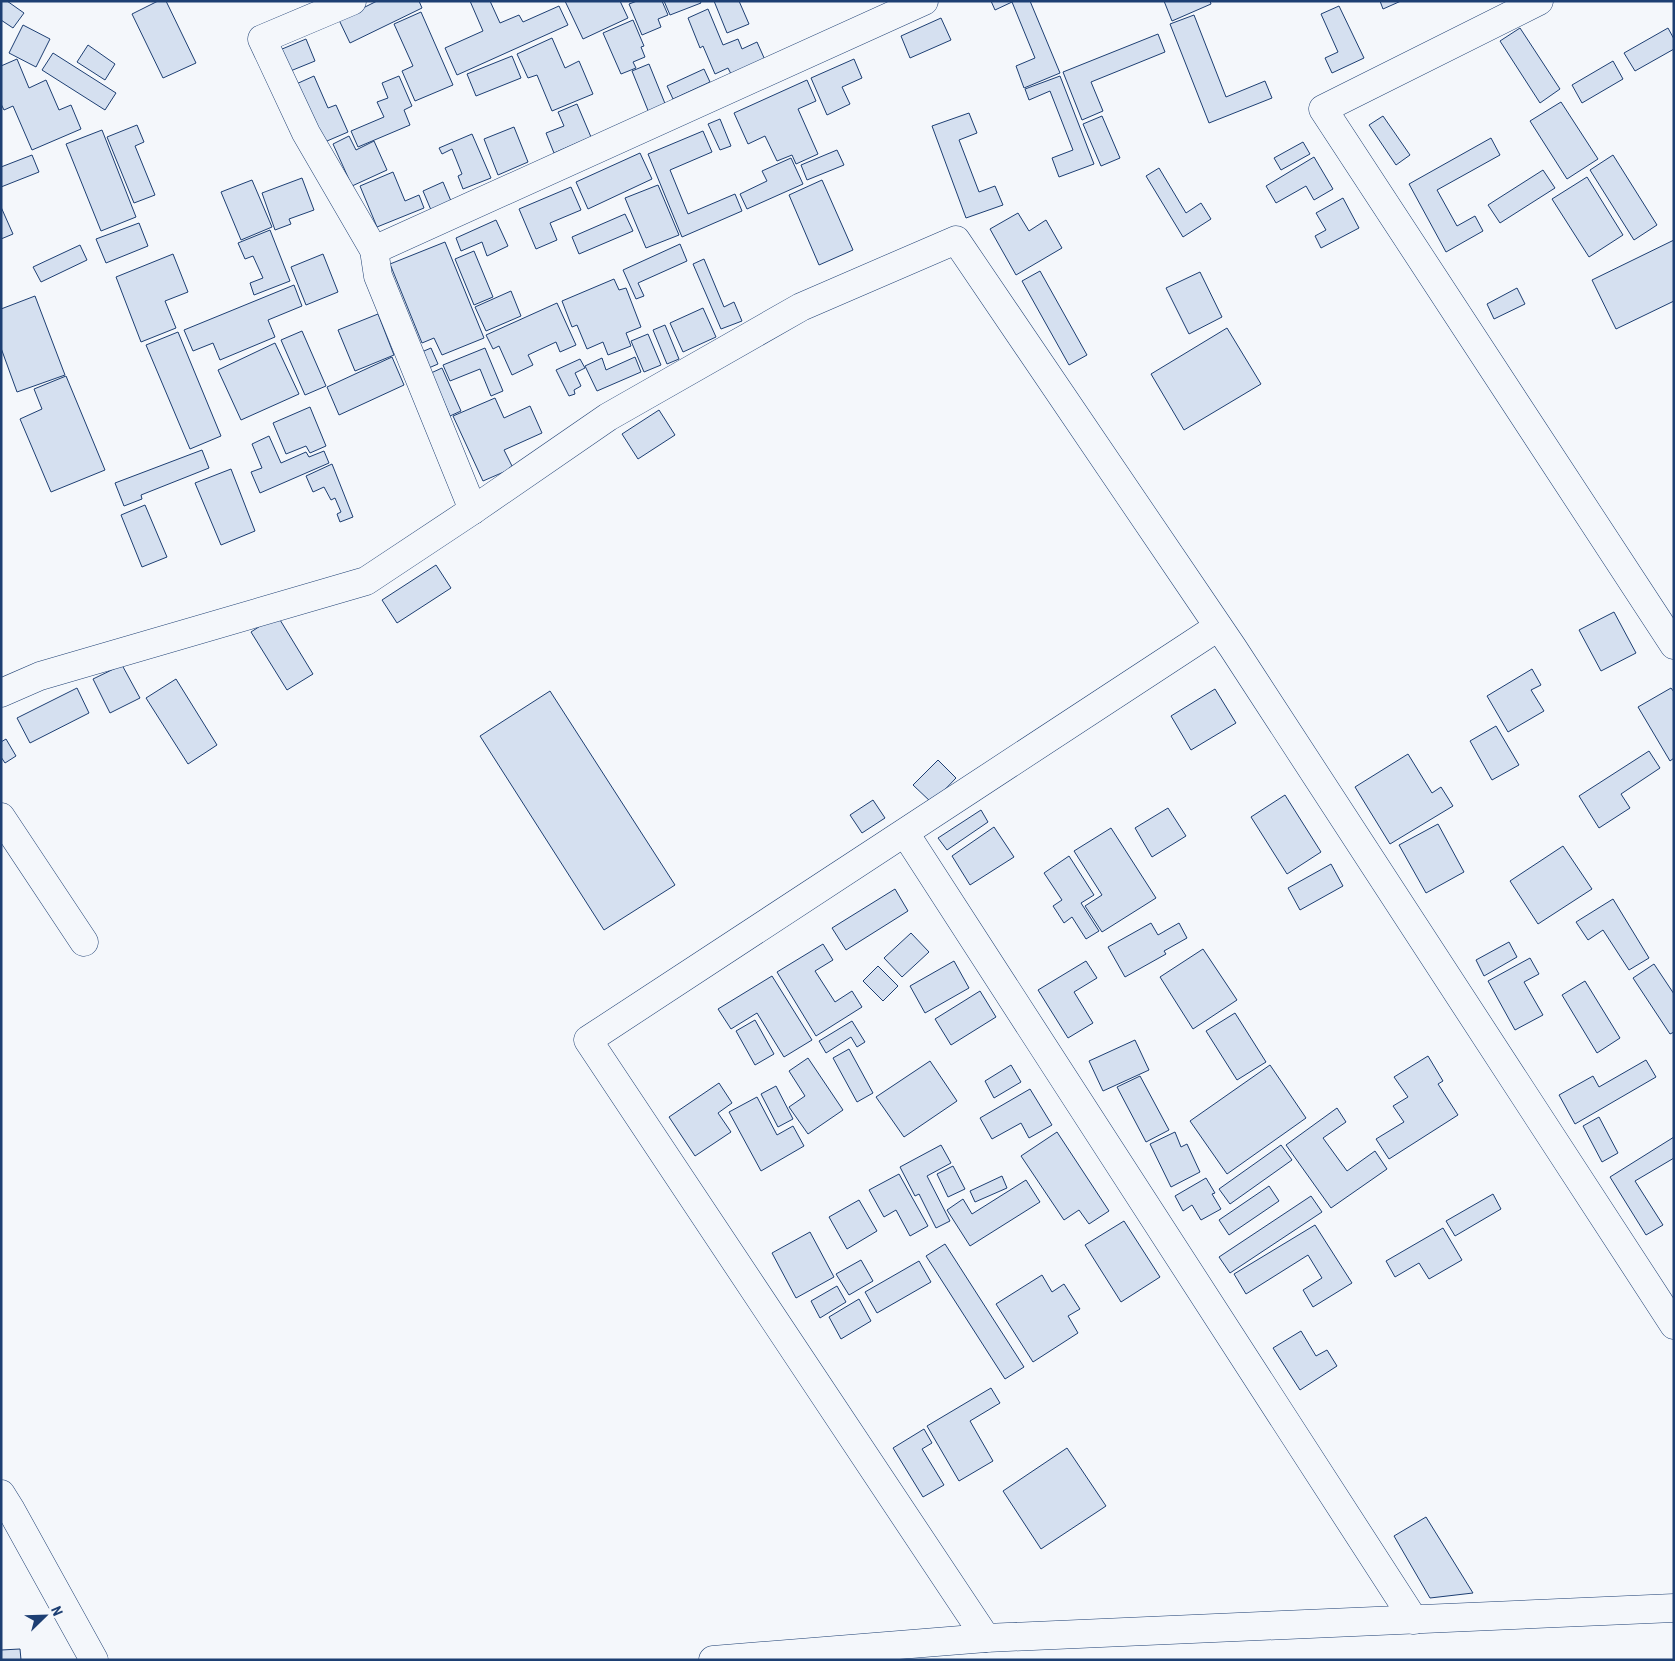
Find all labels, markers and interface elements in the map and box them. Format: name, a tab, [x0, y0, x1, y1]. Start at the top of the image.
north arrow	[20, 1591, 70, 1641]
text: N	[48, 1604, 66, 1618]

